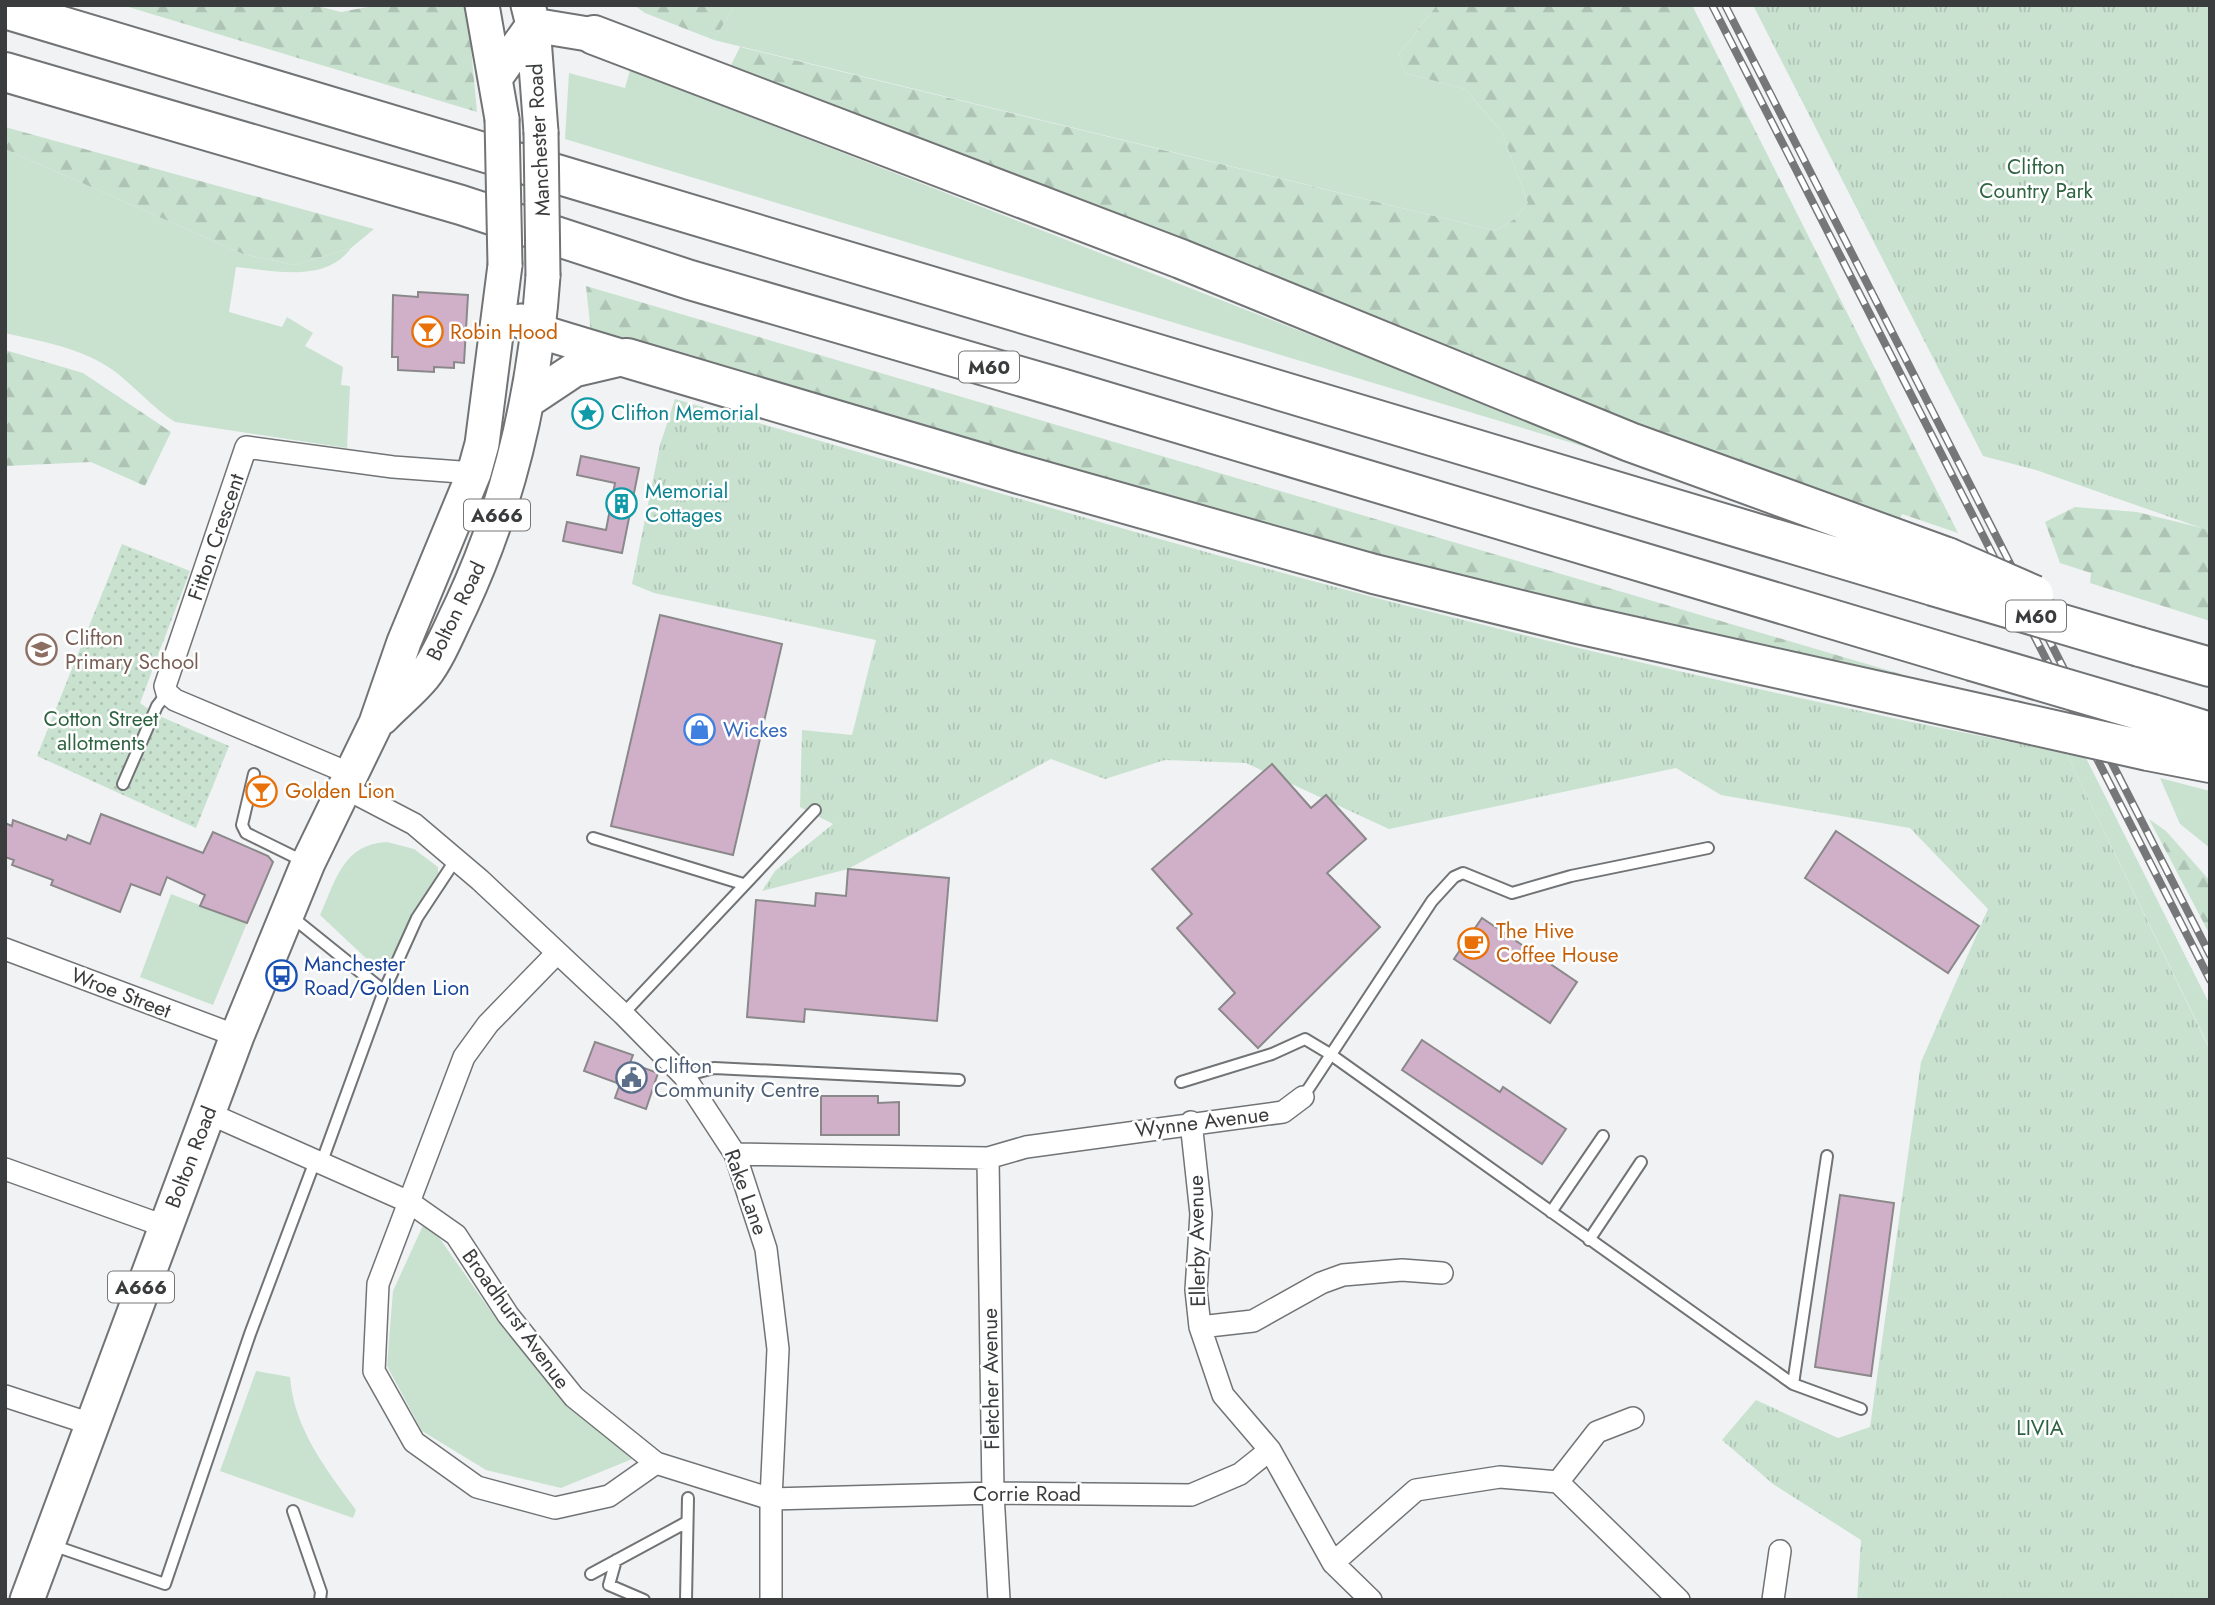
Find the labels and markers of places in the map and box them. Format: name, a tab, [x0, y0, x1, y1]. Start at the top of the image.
bar icon: Robin Hood	[410, 315, 444, 349]
place label: Robin Hood	[450, 317, 558, 347]
place icon: Clifton Memorial	[571, 396, 605, 430]
place label: Clifton Memorial	[611, 398, 759, 428]
place label: Memorial Cottages	[645, 476, 728, 530]
building icon: Memorial Cottages	[605, 486, 639, 520]
place label: Clifton Primary School	[65, 623, 199, 677]
school or university icon: Clifton Primary School	[25, 633, 59, 667]
shop icon: Wickes	[683, 713, 717, 747]
place label: Wickes	[723, 715, 788, 745]
bar icon: Golden Lion	[245, 774, 279, 808]
place label: Golden Lion	[285, 776, 395, 806]
place label: The Hive Coffee House	[1496, 916, 1619, 970]
cafe icon: The Hive Coffee House	[1456, 926, 1490, 960]
place label: Manchester Road/Golden Lion	[304, 949, 470, 1003]
bus stop icon: Manchester Road/Golden Lion	[264, 959, 298, 993]
place label: Clifton Community Centre	[654, 1051, 820, 1105]
public building icon: Clifton Community Centre	[614, 1061, 648, 1095]

